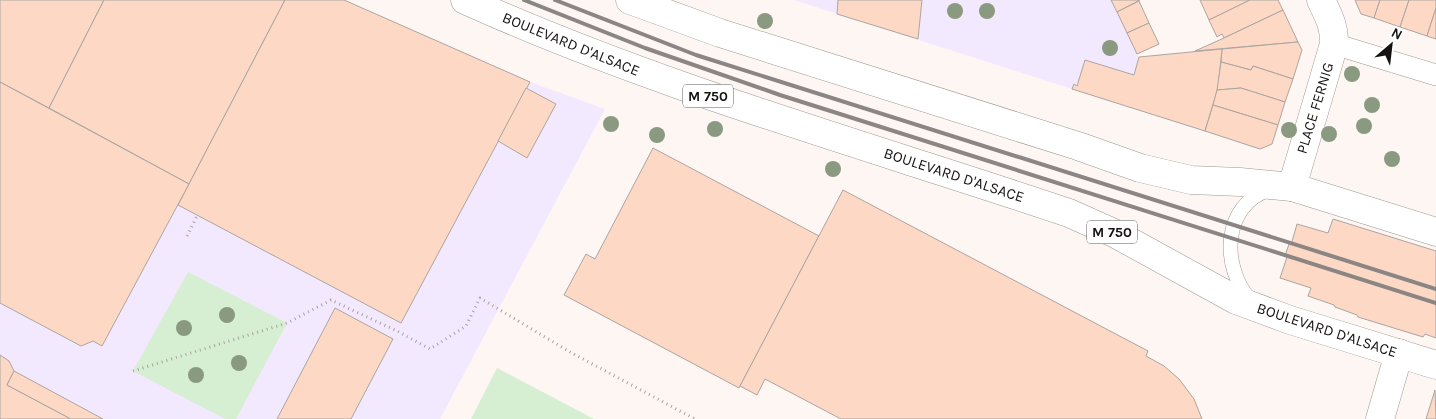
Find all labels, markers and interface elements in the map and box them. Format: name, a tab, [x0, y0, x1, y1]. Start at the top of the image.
street label: BOULEVARD D'ALSACE	[500, 8, 642, 80]
north arrow	[1366, 20, 1416, 70]
text: N	[1388, 24, 1405, 44]
street label: PLACE FERNIG	[1293, 60, 1337, 156]
road number: M 750	[683, 84, 733, 108]
street label: BOULEVARD D'ALSACE	[882, 144, 1026, 206]
road number: M 750	[1087, 220, 1137, 243]
street label: BOULEVARD D'ALSACE	[1255, 299, 1399, 361]

